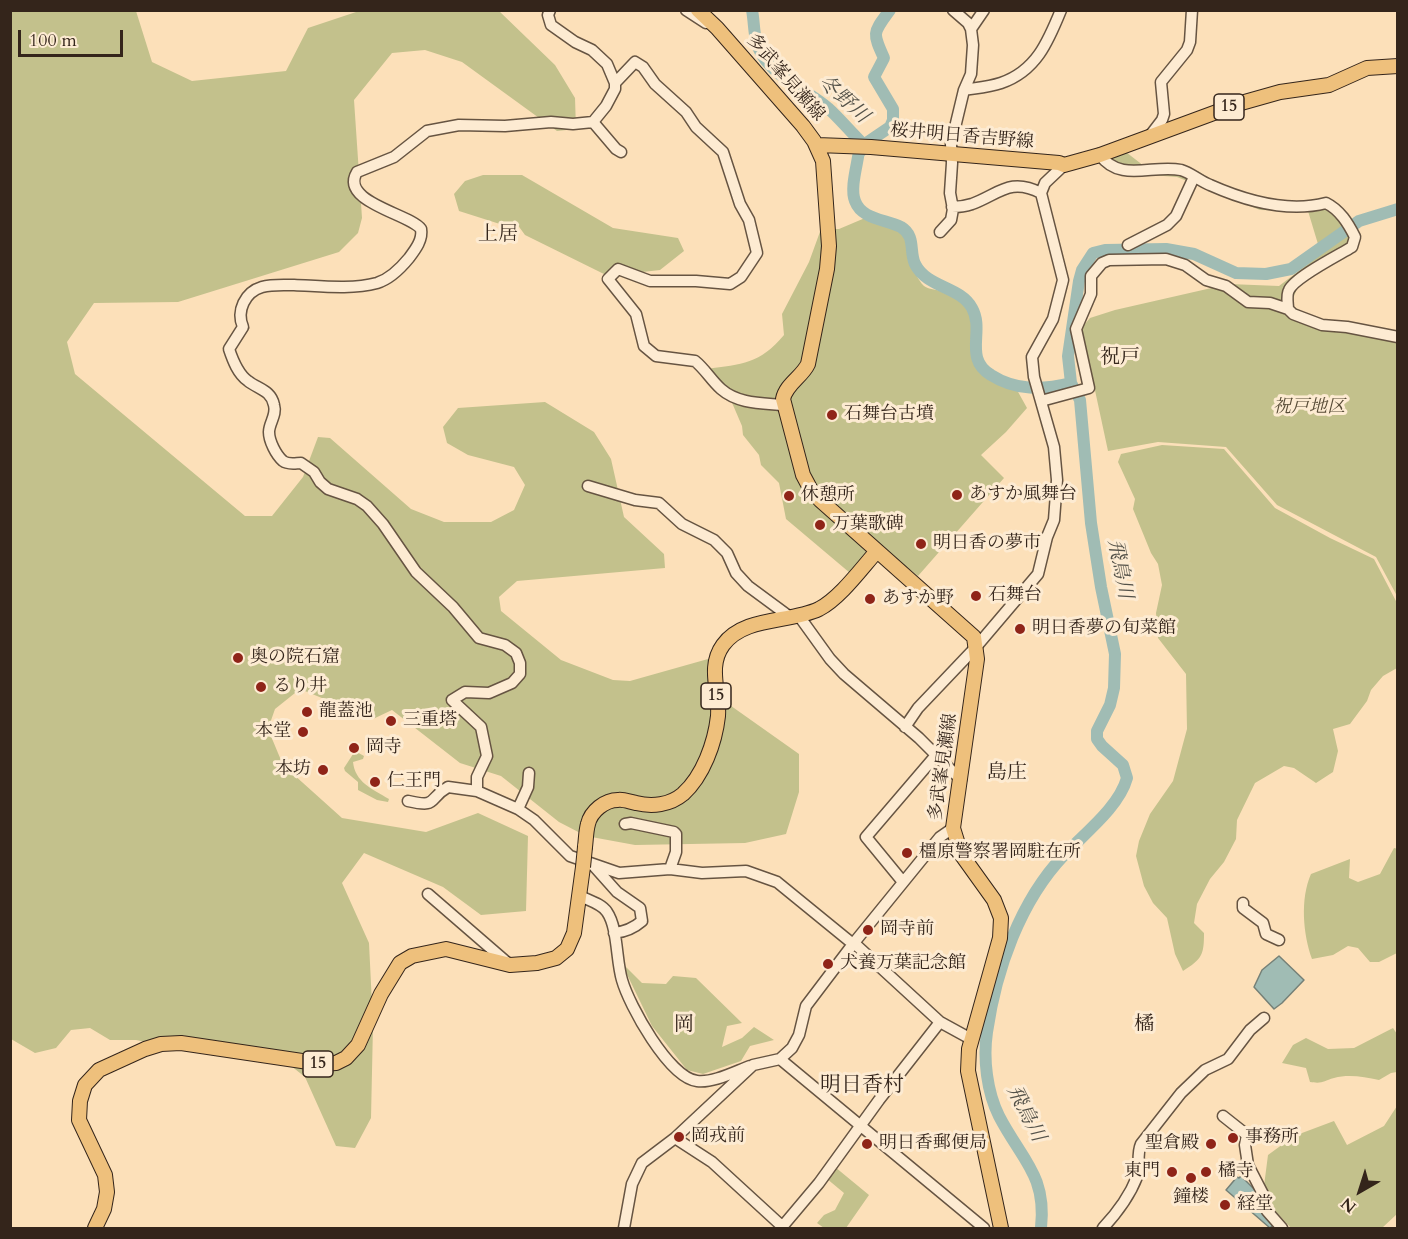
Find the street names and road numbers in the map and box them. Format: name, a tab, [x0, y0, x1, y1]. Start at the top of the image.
street label: 多武峯見瀬線	[741, 30, 829, 126]
road number: 15	[1214, 94, 1244, 120]
street label: 桜井明日香吉野線	[889, 120, 1035, 154]
road number: 15	[701, 683, 731, 709]
street label: 多武峯見瀬線	[926, 712, 962, 822]
road number: 15	[303, 1051, 333, 1077]

